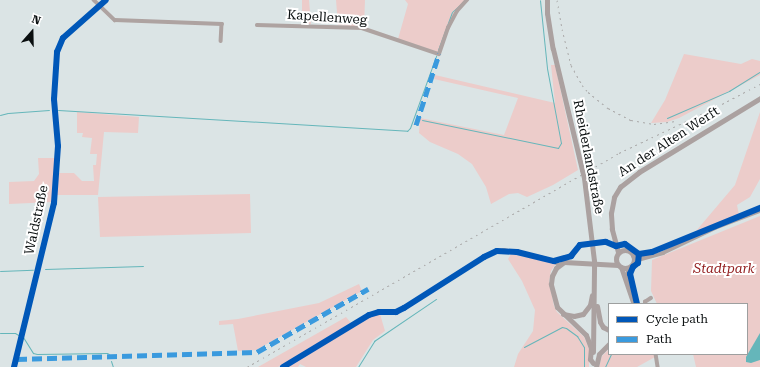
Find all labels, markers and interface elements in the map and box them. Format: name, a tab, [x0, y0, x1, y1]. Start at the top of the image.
street label: Kapellenweg	[286, 7, 368, 29]
north arrow	[12, 12, 52, 52]
text: N	[30, 13, 42, 28]
street label: Rheiderlandstraße	[569, 99, 607, 215]
street label: An der Alten Werft	[616, 104, 722, 180]
street label: Waldstraße	[22, 184, 52, 256]
park label: Stadtpark	[693, 261, 755, 277]
legend	[608, 303, 748, 355]
text: Cycle path	[646, 312, 708, 326]
text: Path	[646, 332, 672, 346]

